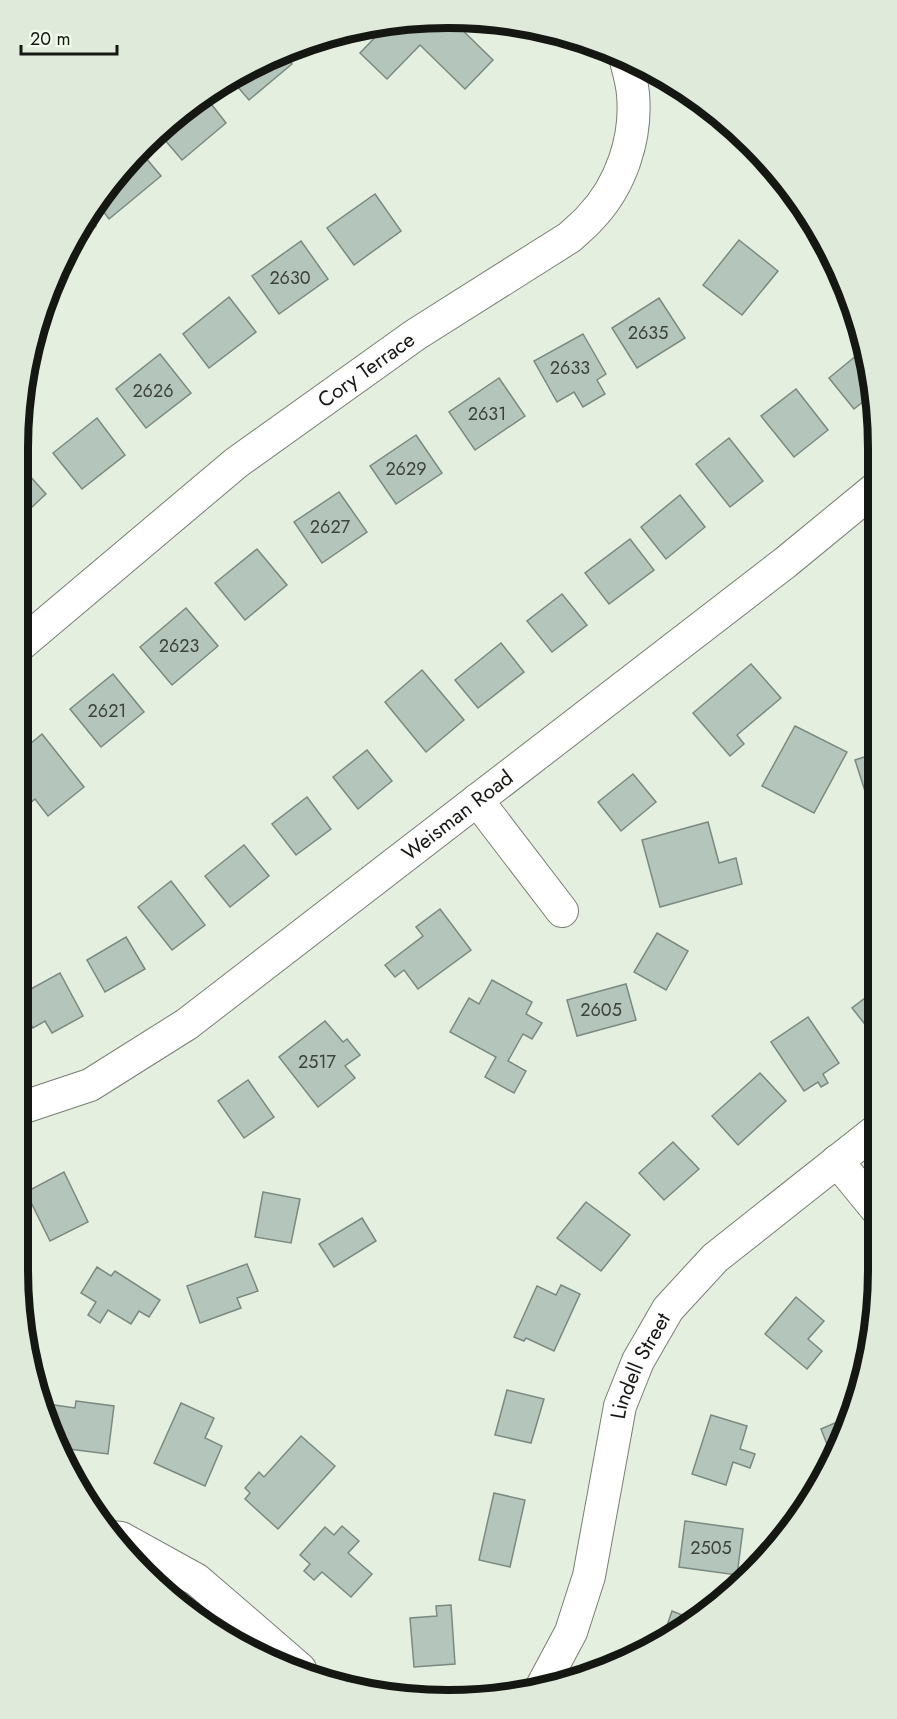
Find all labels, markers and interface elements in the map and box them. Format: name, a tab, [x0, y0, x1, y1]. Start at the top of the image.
scale bar	[21, 18, 117, 56]
text: 20 m	[30, 26, 70, 52]
house number: 2630	[269, 265, 311, 291]
house number: 2635	[628, 320, 668, 346]
street label: Cory Terrace	[312, 325, 421, 415]
house number: 2633	[550, 355, 590, 381]
house number: 2626	[132, 378, 174, 404]
house number: 2631	[468, 401, 506, 427]
house number: 2629	[385, 456, 427, 482]
house number: 2627	[310, 514, 351, 540]
house number: 2623	[159, 633, 200, 659]
house number: 2621	[88, 698, 126, 724]
street label: Weisman Road	[396, 763, 519, 868]
house number: 2605	[580, 997, 622, 1023]
house number: 2517	[298, 1049, 337, 1075]
street label: Lindell Street	[603, 1307, 678, 1421]
house number: 2505	[690, 1535, 732, 1561]

